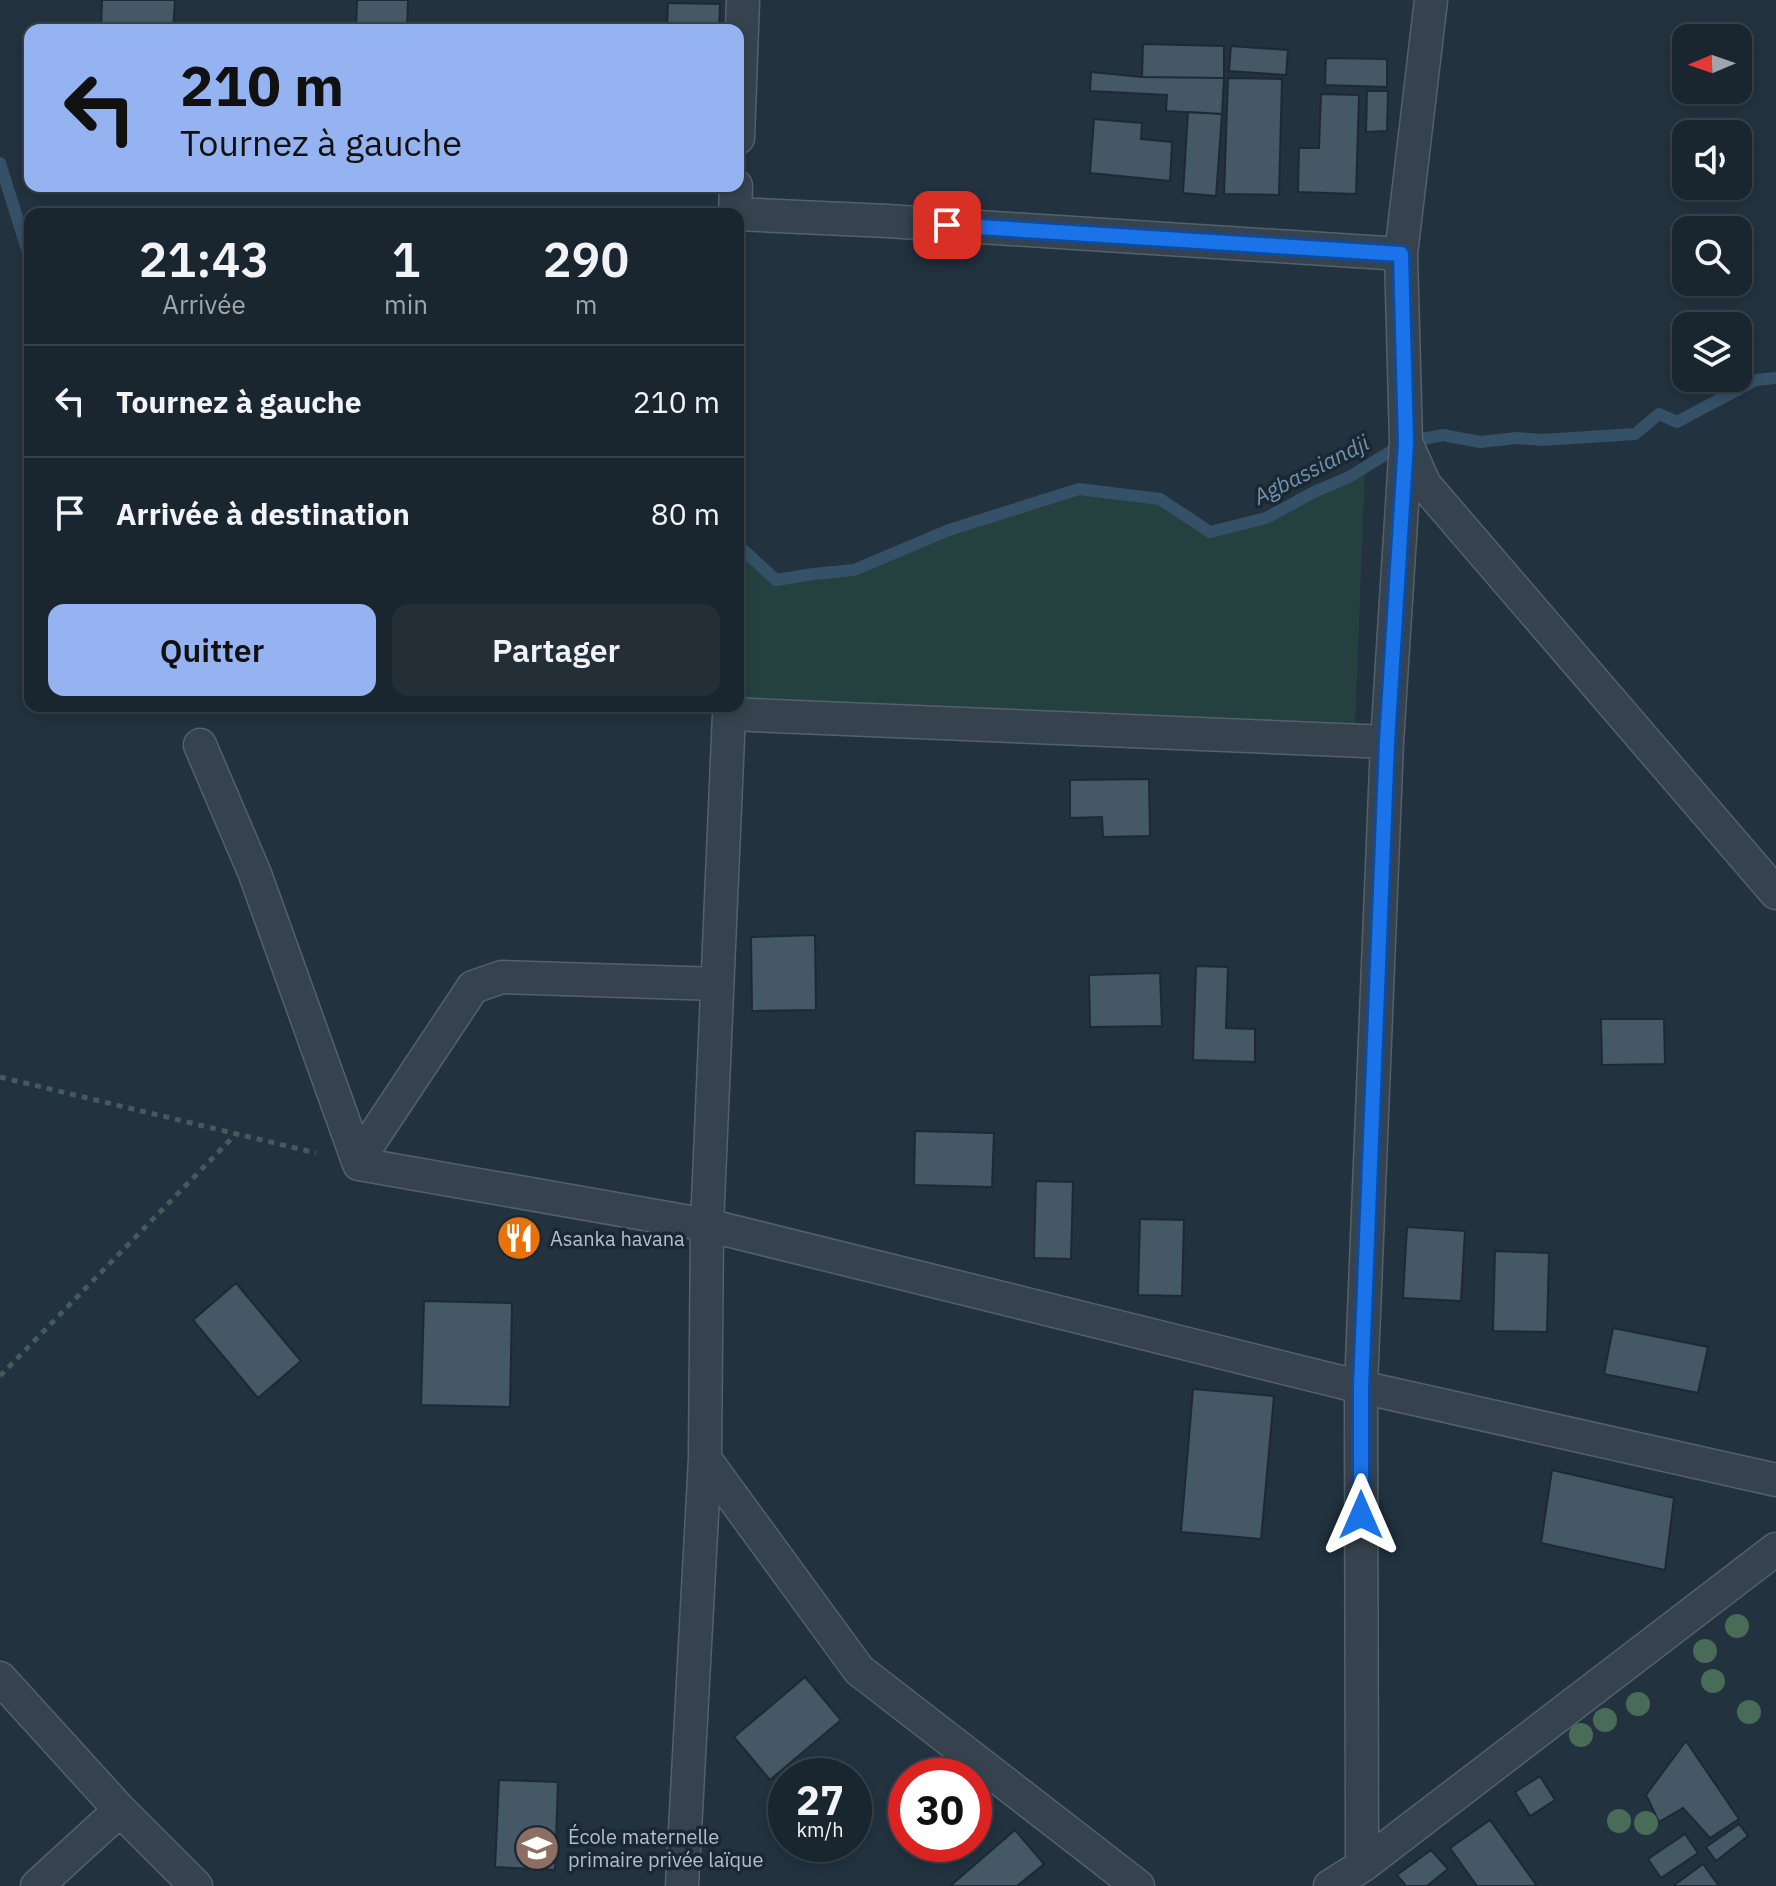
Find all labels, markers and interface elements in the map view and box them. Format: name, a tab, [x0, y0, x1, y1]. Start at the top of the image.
north arrow	[1672, 24, 1752, 104]
map controls	[1672, 24, 1752, 392]
text: 210 m	[180, 49, 344, 121]
icon: left	[48, 56, 152, 160]
text: Tournez à gauche	[180, 119, 462, 166]
button: sound	[1672, 120, 1752, 200]
pin	[913, 191, 981, 259]
icon: arrive	[925, 203, 969, 247]
button: search	[1672, 216, 1752, 296]
text: 21:43	[139, 228, 269, 290]
text: 1	[392, 228, 420, 290]
text: 290	[543, 228, 629, 290]
text: Arrivée	[162, 287, 246, 321]
text: min	[384, 287, 428, 321]
text: m	[575, 287, 597, 321]
button: layers	[1672, 312, 1752, 392]
icon: left	[48, 379, 92, 423]
text: Tournez à gauche	[116, 382, 362, 421]
text: 210 m	[633, 382, 720, 421]
water label: Agbassiandji	[1247, 427, 1374, 511]
icon: arrive	[48, 491, 92, 535]
text: Arrivée à destination	[116, 494, 410, 533]
text: 80 m	[651, 494, 720, 533]
button: Quitter	[48, 604, 376, 696]
button: Partager	[392, 604, 720, 696]
restaurant icon: Asanka havana	[495, 1214, 543, 1262]
place label: Asanka havana	[550, 1225, 685, 1252]
position arrow	[1319, 1473, 1403, 1557]
speed limit sign: 30	[888, 1758, 992, 1862]
text: 27	[796, 1774, 844, 1826]
text: km/h	[796, 1816, 844, 1843]
place label: École maternelle primaire privée laïque	[568, 1823, 763, 1873]
school or university icon: École maternelle primaire privée laïque	[513, 1824, 561, 1872]

